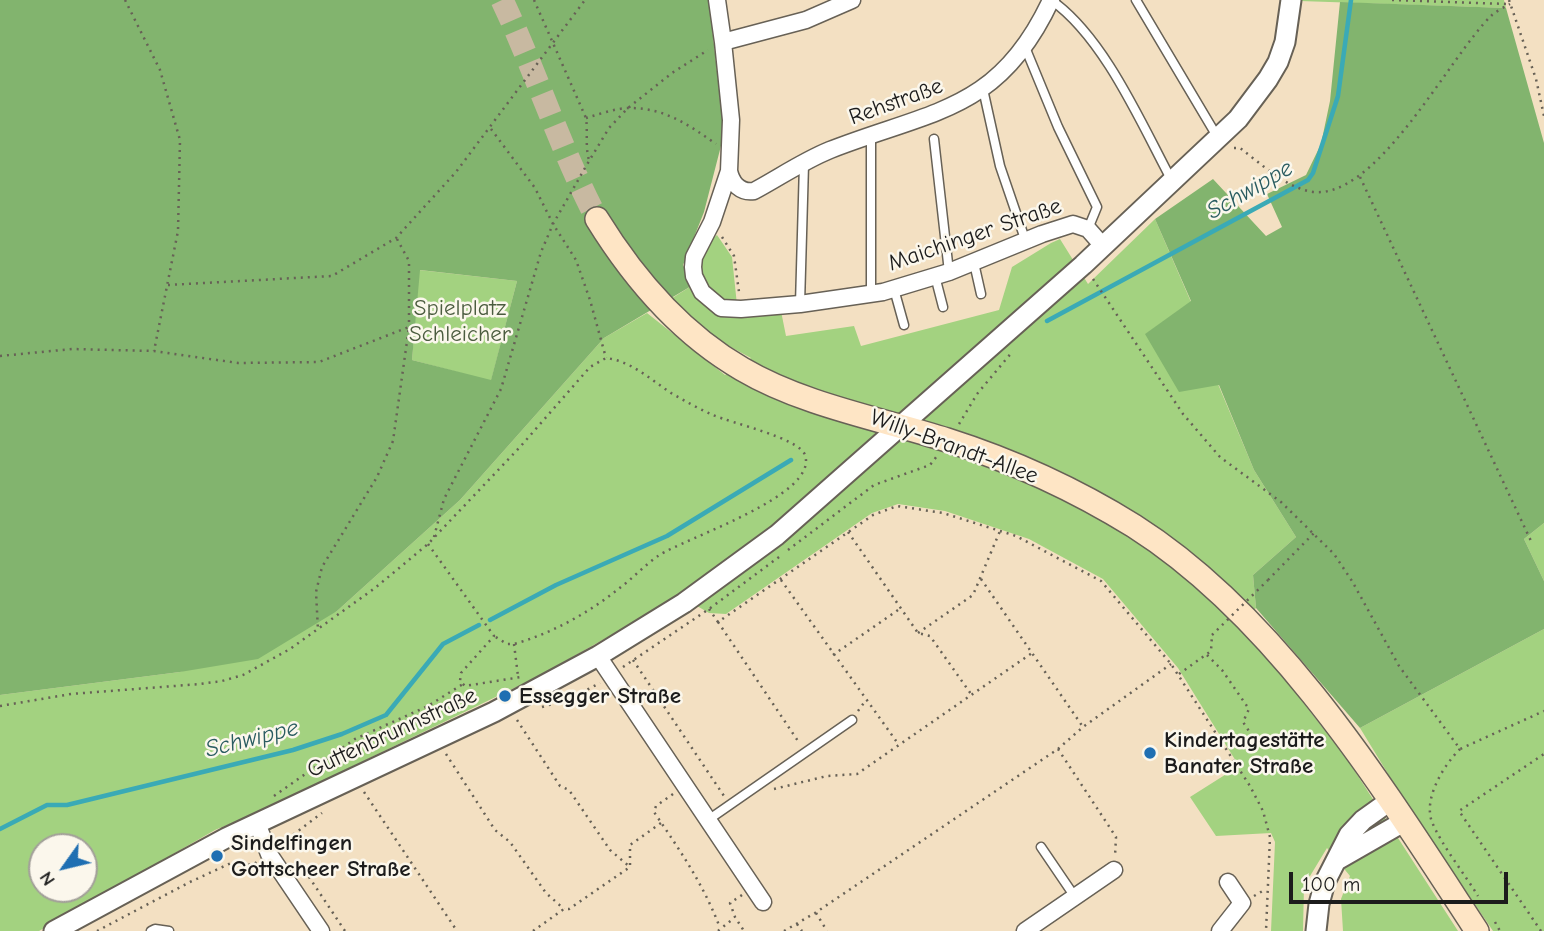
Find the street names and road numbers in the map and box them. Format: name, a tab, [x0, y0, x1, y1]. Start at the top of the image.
street label: Rehstraße	[845, 72, 947, 132]
street label: Maichinger Straße	[885, 192, 1065, 278]
street label: Willy-Brandt-Allee	[866, 404, 1042, 490]
street label: Guttenbrunnstraße	[303, 682, 481, 784]

